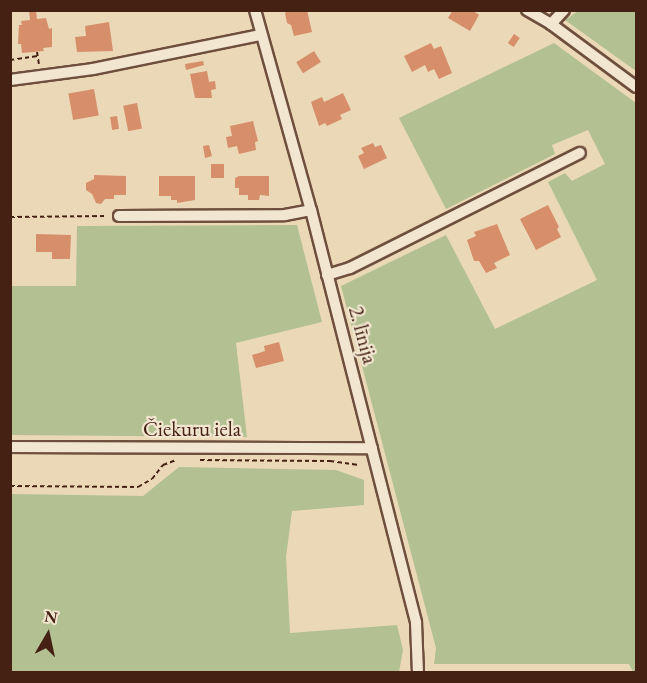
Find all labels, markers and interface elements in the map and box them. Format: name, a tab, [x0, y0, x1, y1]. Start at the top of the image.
street label: 2. līnija	[343, 303, 383, 367]
street label: Čiekuru iela	[143, 416, 241, 442]
north arrow	[18, 605, 78, 665]
text: N	[43, 605, 59, 628]

